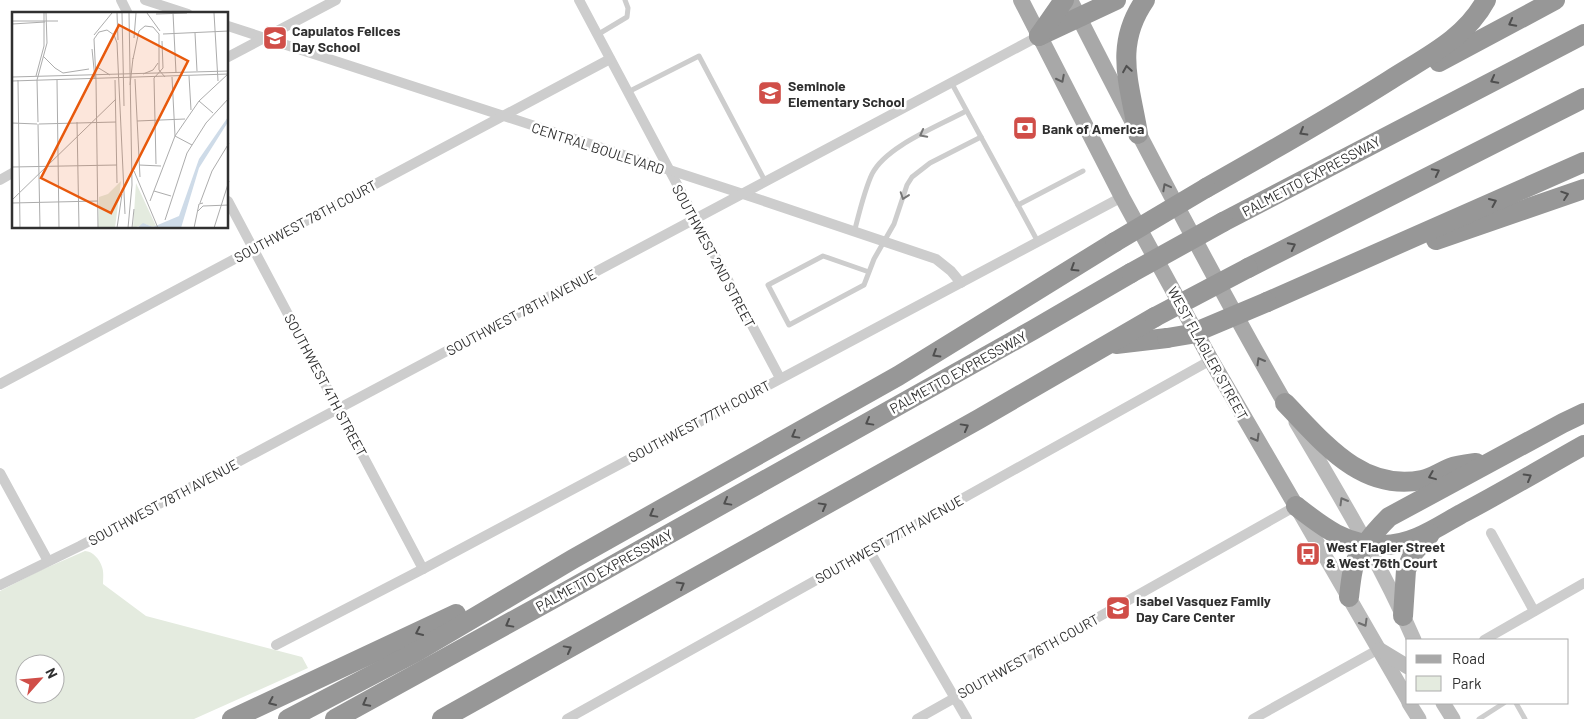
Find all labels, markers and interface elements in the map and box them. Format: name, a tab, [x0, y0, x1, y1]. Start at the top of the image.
inset map	[12, 12, 229, 229]
one-way arrow	[1508, 17, 1517, 27]
place label: Capulatos Felices Day School	[292, 22, 401, 55]
school or university icon: Capulatos Felices Day School	[262, 25, 288, 51]
one-way arrow	[1122, 65, 1133, 73]
one-way arrow	[1055, 74, 1065, 83]
one-way arrow	[1490, 74, 1499, 84]
place label: Seminole Elementary School	[788, 77, 905, 110]
school or university icon: Seminole Elementary School	[757, 80, 783, 106]
bank icon: Bank of America	[1012, 115, 1038, 141]
street label: CENTRAL BOULEVARD	[529, 119, 667, 177]
place label: Bank of America	[1042, 120, 1144, 137]
one-way arrow	[1300, 126, 1309, 136]
one-way arrow	[920, 128, 929, 138]
street label: PALMETTO EXPRESSWAY	[1239, 132, 1383, 220]
one-way arrow	[1431, 168, 1440, 178]
street label: SOUTHWEST 78TH COURT	[231, 176, 379, 266]
street label: SOUTHWEST 2ND STREET	[669, 181, 759, 331]
one-way arrow	[1162, 184, 1172, 193]
one-way arrow	[1560, 191, 1568, 201]
one-way arrow	[899, 192, 909, 200]
one-way arrow	[1488, 198, 1497, 209]
one-way arrow	[1286, 242, 1295, 252]
one-way arrow	[1070, 262, 1079, 271]
street label: SOUTHWEST 78TH AVENUE	[443, 265, 599, 359]
street label: WEST FLAGLER STREET	[1164, 283, 1252, 423]
street label: SOUTHWEST 4TH STREET	[281, 311, 371, 459]
street label: PALMETTO EXPRESSWAY	[886, 327, 1030, 417]
one-way arrow	[932, 347, 941, 357]
one-way arrow	[1257, 357, 1267, 366]
street label: SOUTHWEST 77TH COURT	[625, 376, 773, 466]
one-way arrow	[865, 416, 874, 426]
one-way arrow	[959, 423, 968, 433]
one-way arrow	[791, 428, 800, 438]
one-way arrow	[1250, 433, 1260, 442]
street label: SOUTHWEST 78TH AVENUE	[85, 455, 241, 549]
one-way arrow	[1428, 470, 1437, 480]
one-way arrow	[1523, 473, 1532, 483]
street label: SOUTHWEST 77TH AVENUE	[812, 491, 966, 587]
one-way arrow	[723, 496, 732, 506]
one-way arrow	[1339, 498, 1349, 507]
one-way arrow	[817, 502, 826, 512]
one-way arrow	[649, 508, 658, 518]
street label: PALMETTO EXPRESSWAY	[532, 525, 676, 615]
place label: West Flagler Street & West 76th Court	[1326, 538, 1445, 571]
bus stop icon: West Flagler Street & West 76th Court	[1295, 541, 1321, 567]
one-way arrow	[676, 582, 685, 592]
place label: Isabel Vasquez Family Day Care Center	[1136, 592, 1271, 625]
school or university icon: Isabel Vasquez Family Day Care Center	[1105, 595, 1131, 621]
street label: SOUTHWEST 76TH COURT	[954, 610, 1102, 702]
one-way arrow	[505, 618, 514, 628]
one-way arrow	[1358, 618, 1368, 627]
one-way arrow	[415, 626, 424, 636]
legend	[1406, 639, 1569, 704]
one-way arrow	[563, 645, 572, 655]
text: Road	[1452, 649, 1485, 667]
north arrow	[15, 654, 65, 704]
text: N	[42, 665, 62, 681]
text: Park	[1452, 674, 1482, 692]
one-way arrow	[268, 695, 277, 705]
one-way arrow	[363, 696, 372, 706]

